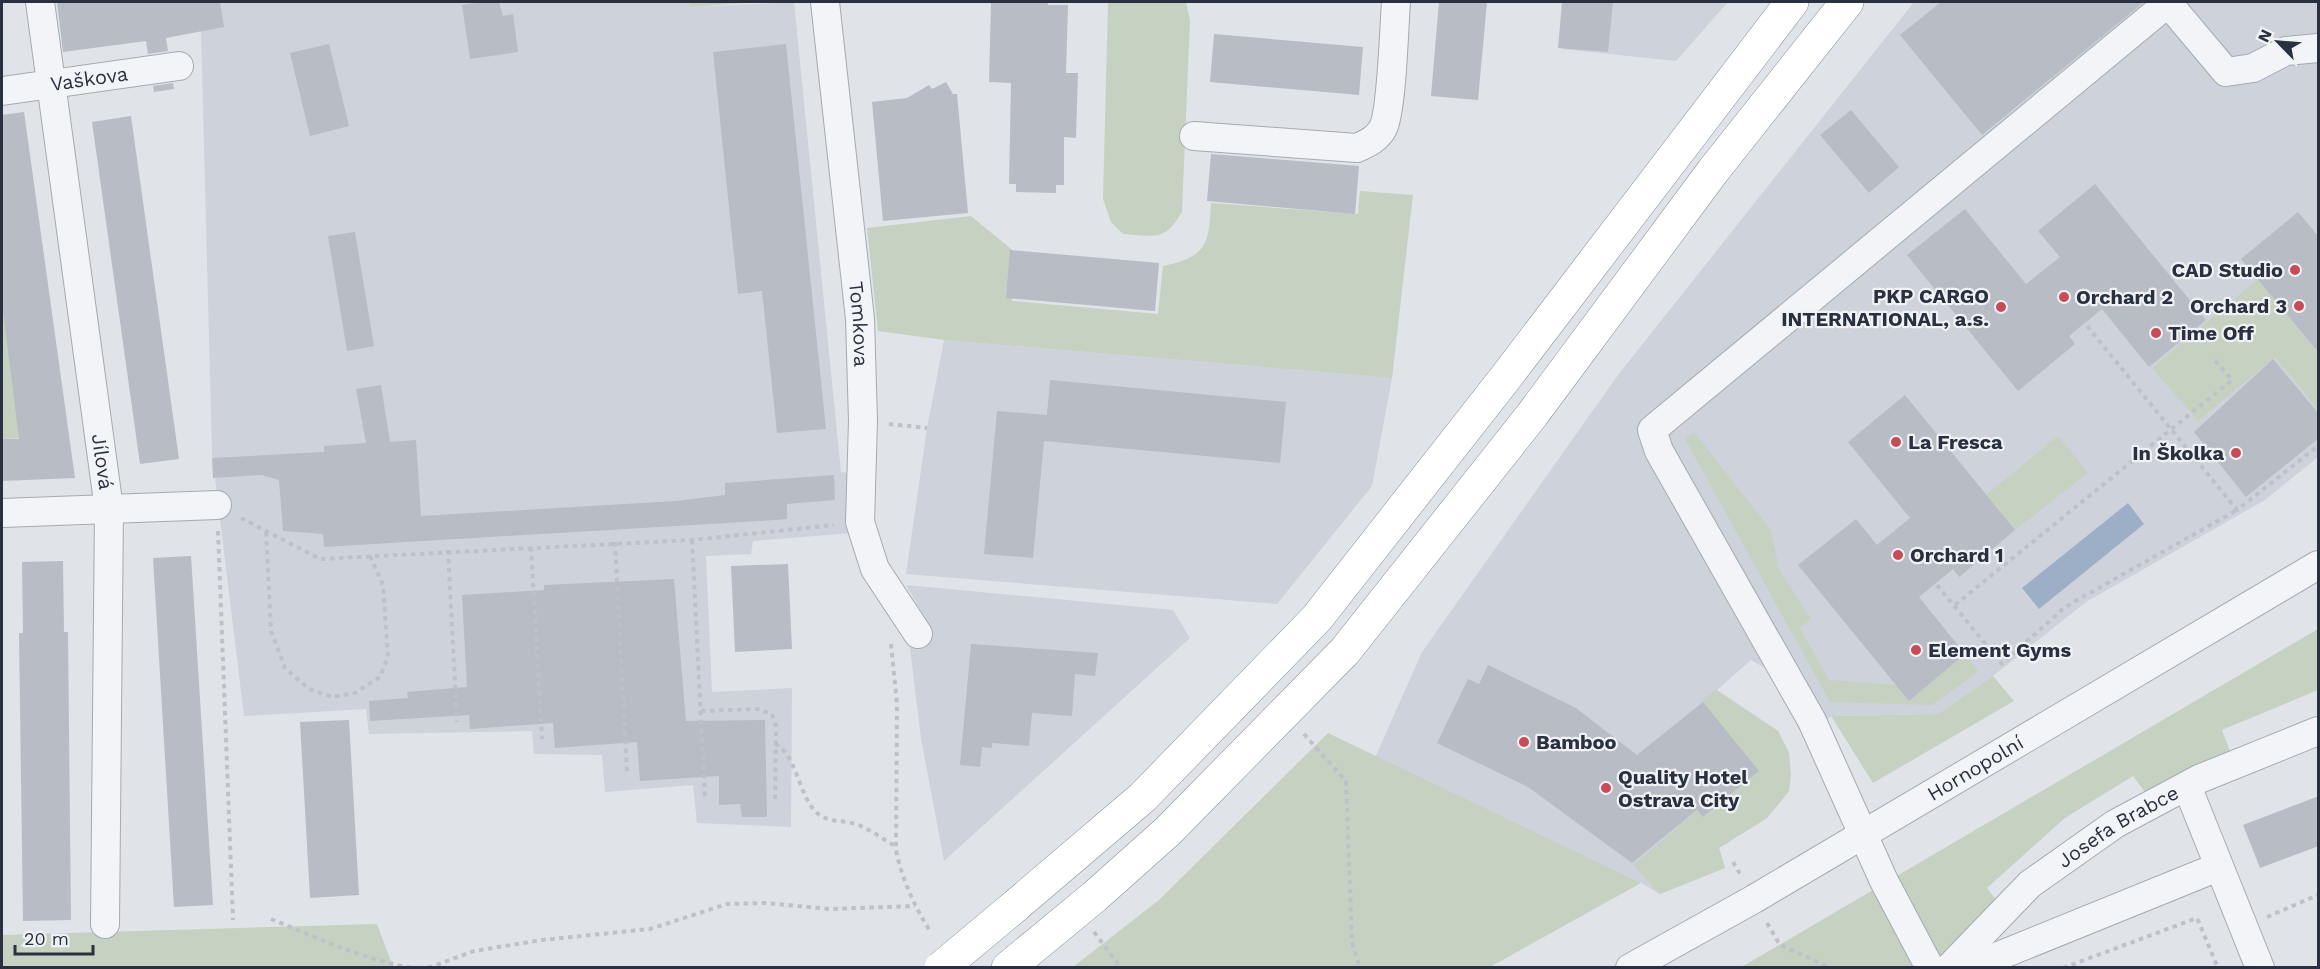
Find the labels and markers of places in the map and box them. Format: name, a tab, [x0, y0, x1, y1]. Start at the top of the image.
place label: CAD Studio	[2171, 258, 2283, 282]
marker: CAD Studio	[2288, 263, 2302, 277]
place label: PKP CARGO INTERNATIONAL, a.s.	[1781, 284, 1989, 331]
place label: Orchard 2	[2076, 285, 2173, 309]
marker: Orchard 2	[2057, 290, 2071, 304]
place label: Orchard 3	[2190, 294, 2287, 318]
marker: Orchard 3	[2292, 299, 2306, 313]
marker: PKP CARGO INTERNATIONAL, a.s.	[1994, 300, 2008, 314]
place label: Time Off	[2168, 321, 2254, 345]
marker: Time Off	[2149, 326, 2163, 340]
place label: La Fresca	[1908, 430, 2003, 454]
marker: La Fresca	[1889, 435, 1903, 449]
place label: In Školka	[2132, 441, 2224, 465]
marker: In Školka	[2229, 446, 2243, 460]
place label: Orchard 1	[1910, 543, 2004, 567]
marker: Orchard 1	[1891, 548, 1905, 562]
place label: Element Gyms	[1928, 638, 2071, 662]
marker: Element Gyms	[1909, 643, 1923, 657]
place label: Bamboo	[1536, 730, 1617, 754]
marker: Bamboo	[1517, 735, 1531, 749]
place label: Quality Hotel Ostrava City	[1618, 765, 1748, 812]
marker: Quality Hotel Ostrava City	[1599, 781, 1613, 795]

